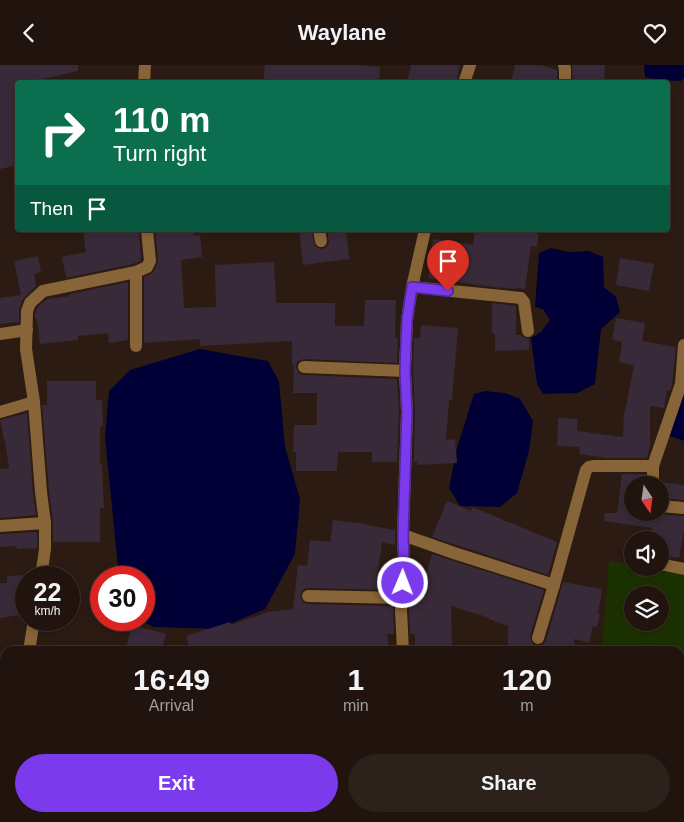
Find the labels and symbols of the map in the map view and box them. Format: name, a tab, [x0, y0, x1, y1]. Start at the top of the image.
pin	[427, 240, 469, 291]
north arrow	[624, 476, 669, 521]
position arrow	[376, 556, 428, 608]
speed limit sign: 30	[90, 566, 155, 631]

